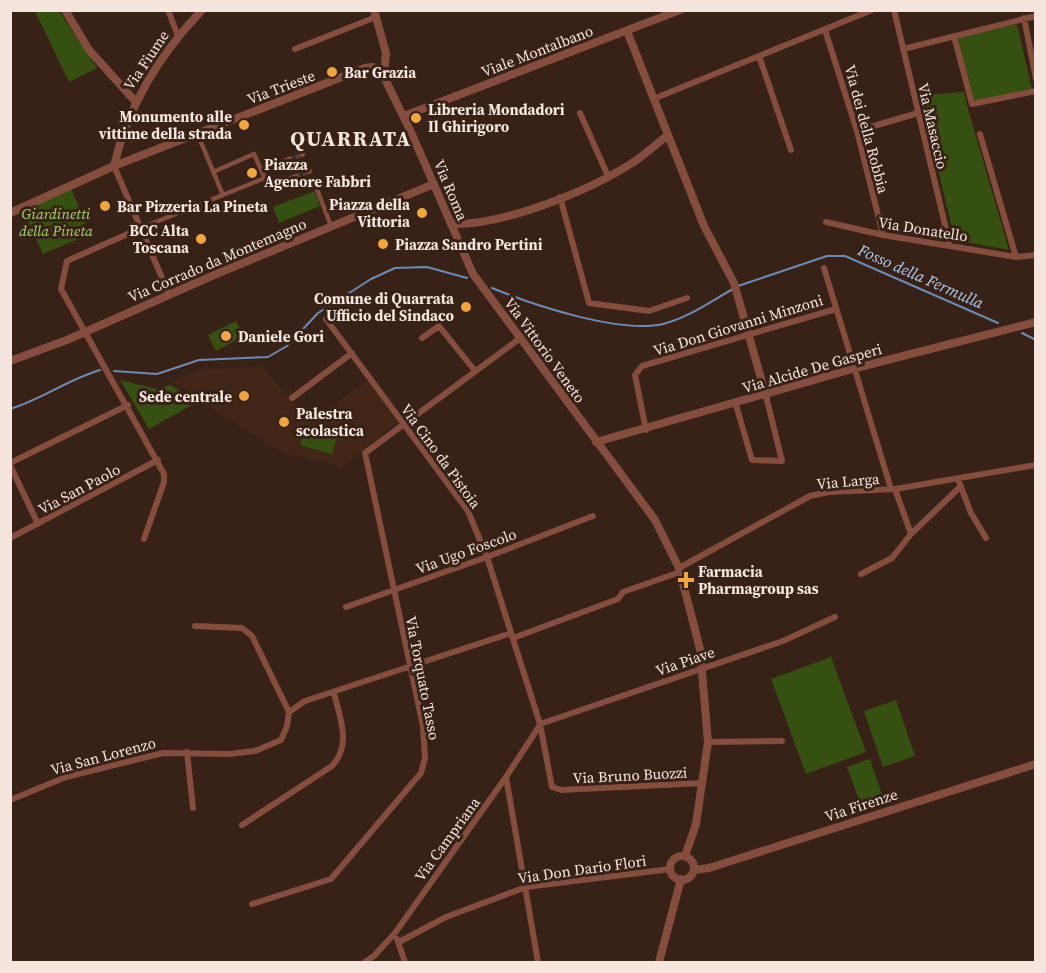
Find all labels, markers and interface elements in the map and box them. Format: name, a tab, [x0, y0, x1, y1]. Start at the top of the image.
street label: Viale Montalbano	[478, 20, 596, 82]
street label: Via Fiume	[118, 26, 174, 94]
place label: Bar Grazia	[344, 62, 417, 83]
street label: Via dei della Robbia	[840, 62, 894, 196]
street label: Via Trieste	[244, 64, 318, 110]
marker: Bar Grazia	[325, 65, 339, 79]
street label: Via Masaccio	[913, 81, 953, 171]
place label: Libreria Mondadori Il Ghirigoro	[428, 99, 565, 137]
place label: Monumento alle vittime della strada	[98, 106, 233, 144]
marker: Libreria Mondadori Il Ghirigoro	[409, 111, 423, 125]
marker: Monumento alle vittime della strada	[237, 118, 251, 132]
district label: QUARRATA	[290, 124, 412, 153]
place label: Piazza Agenore Fabbri	[264, 154, 371, 192]
street label: Via Roma	[429, 156, 473, 224]
marker: Piazza Agenore Fabbri	[245, 166, 259, 180]
place label: Piazza della Vittoria	[329, 194, 411, 232]
place label: Bar Pizzeria La Pineta	[117, 196, 269, 217]
marker: Bar Pizzeria La Pineta	[98, 199, 112, 213]
park label: Giardinetti della Pineta	[19, 203, 93, 241]
marker: Piazza della Vittoria	[415, 206, 429, 220]
street label: Via Donatello	[877, 212, 969, 246]
street label: Via Corrado da Montemagno	[125, 213, 309, 307]
place label: BCC Alta Toscana	[129, 220, 190, 258]
marker: BCC Alta Toscana	[194, 232, 208, 246]
place label: Piazza Sandro Pertini	[395, 234, 543, 255]
marker: Piazza Sandro Pertini	[376, 237, 390, 251]
water label: Fosso della Fermulla	[854, 238, 988, 314]
place label: Comune di Quarrata Ufficio del Sindaco	[314, 288, 455, 326]
street label: Via Don Giovanni Minzoni	[651, 289, 825, 361]
street label: Via Vittorio Veneto	[500, 293, 590, 407]
marker: Comune di Quarrata Ufficio del Sindaco	[459, 300, 473, 314]
place label: Daniele Gori	[238, 326, 324, 347]
marker: Daniele Gori	[219, 329, 233, 343]
street label: Via Alcide De Gasperi	[740, 338, 884, 398]
place label: Sede centrale	[139, 386, 232, 407]
marker: Sede centrale	[237, 389, 251, 403]
street label: Via Cino da Pistoia	[396, 399, 486, 513]
place label: Palestra scolastica	[296, 403, 365, 441]
marker: Palestra scolastica	[277, 415, 291, 429]
street label: Via San Paolo	[34, 459, 124, 519]
street label: Via Larga	[816, 468, 881, 494]
street label: Via Ugo Foscolo	[413, 523, 519, 579]
place label: Farmacia Pharmagroup sas	[698, 561, 819, 599]
marker: Farmacia Pharmagroup sas	[679, 573, 693, 587]
street label: Via Torquato Tasso	[401, 614, 445, 742]
street label: Via Piave	[653, 641, 718, 681]
street label: Via San Lorenzo	[48, 732, 158, 780]
street label: Via Bruno Buozzi	[572, 762, 688, 788]
street label: Via Firenze	[822, 783, 901, 827]
street label: Via Campriana	[409, 792, 485, 885]
street label: Via Don Dario Flori	[516, 850, 648, 888]

